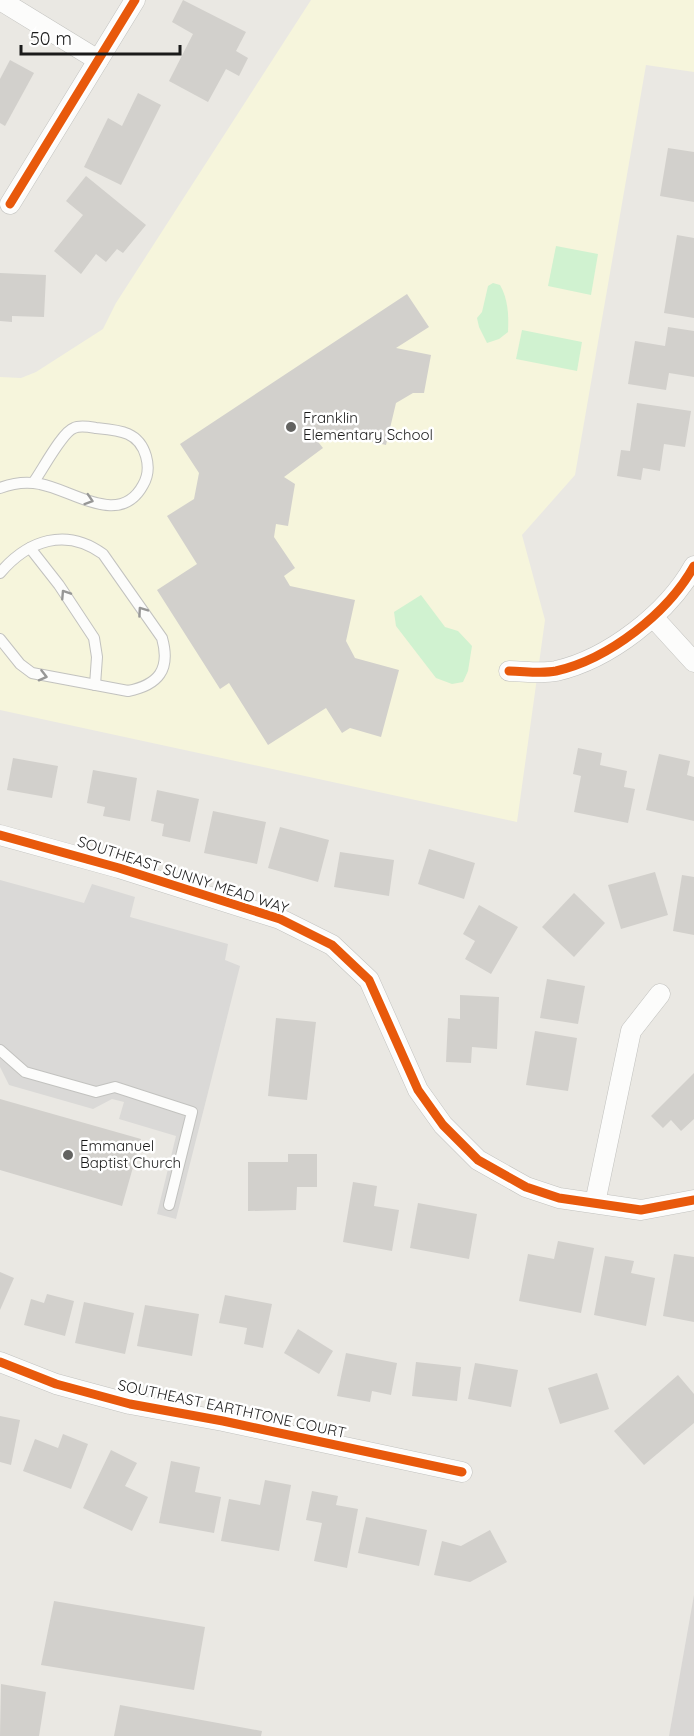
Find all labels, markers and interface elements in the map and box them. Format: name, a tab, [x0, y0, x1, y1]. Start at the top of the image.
scale bar	[21, 18, 180, 56]
text: 50 m	[30, 27, 72, 50]
place label: Franklin Elementary School	[303, 408, 433, 444]
marker: Franklin Elementary School	[284, 420, 298, 434]
one-way arrow	[83, 493, 94, 505]
one-way arrow	[61, 590, 72, 601]
one-way arrow	[138, 606, 149, 617]
one-way arrow	[38, 668, 48, 681]
street label: SOUTHEAST SUNNY MEAD WAY	[75, 831, 292, 918]
place label: Emmanuel Baptist Church	[80, 1136, 181, 1172]
marker: Emmanuel Baptist Church	[61, 1148, 75, 1162]
street label: SOUTHEAST EARTHTONE COURT	[116, 1375, 348, 1442]

